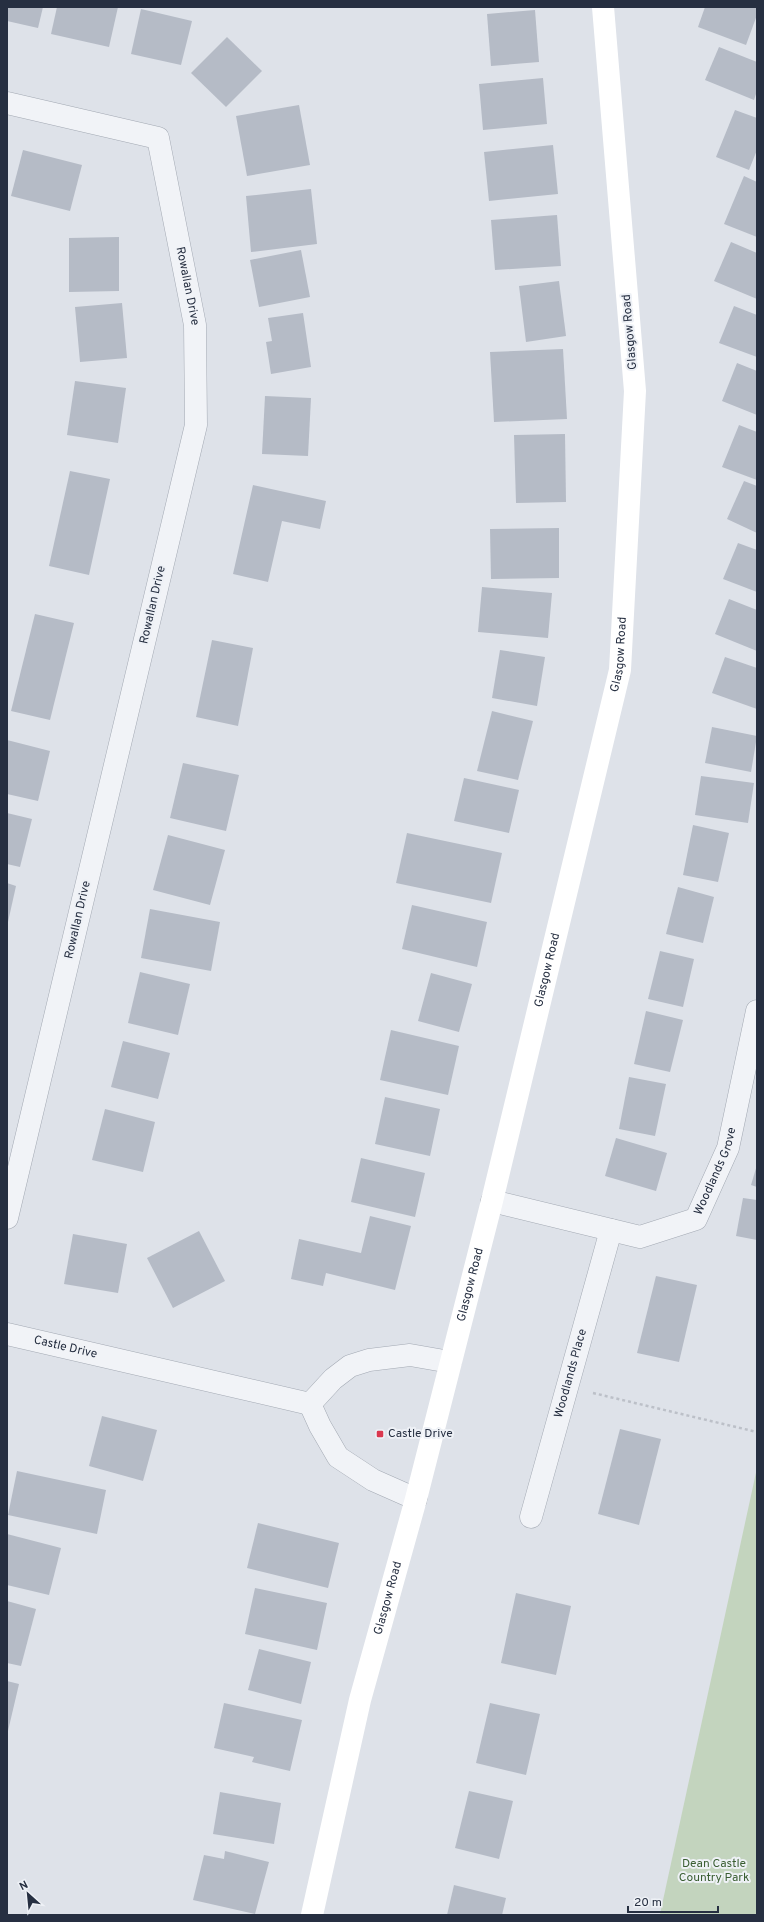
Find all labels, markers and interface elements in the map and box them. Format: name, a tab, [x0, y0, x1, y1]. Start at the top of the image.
street label: Rowallan Drive	[172, 245, 203, 327]
street label: Glasgow Road	[619, 294, 641, 370]
street label: Rowallan Drive	[136, 564, 170, 646]
street label: Glasgow Road	[607, 616, 631, 694]
street label: Rowallan Drive	[61, 879, 95, 961]
street label: Glasgow Road	[531, 931, 564, 1009]
street label: Woodlands Grove	[691, 1126, 740, 1218]
street label: Glasgow Road	[454, 1246, 488, 1323]
street label: Woodlands Place	[551, 1327, 591, 1420]
street label: Castle Drive	[32, 1332, 99, 1363]
place label: Castle Drive	[388, 1426, 453, 1442]
marker: Castle Drive	[375, 1429, 385, 1439]
street label: Glasgow Road	[370, 1560, 406, 1637]
park label: Dean Castle Country Park	[679, 1856, 749, 1886]
north arrow	[8, 1874, 48, 1914]
text: N	[17, 1878, 31, 1894]
scale bar	[628, 1888, 718, 1914]
text: 20 m	[634, 1895, 662, 1911]

